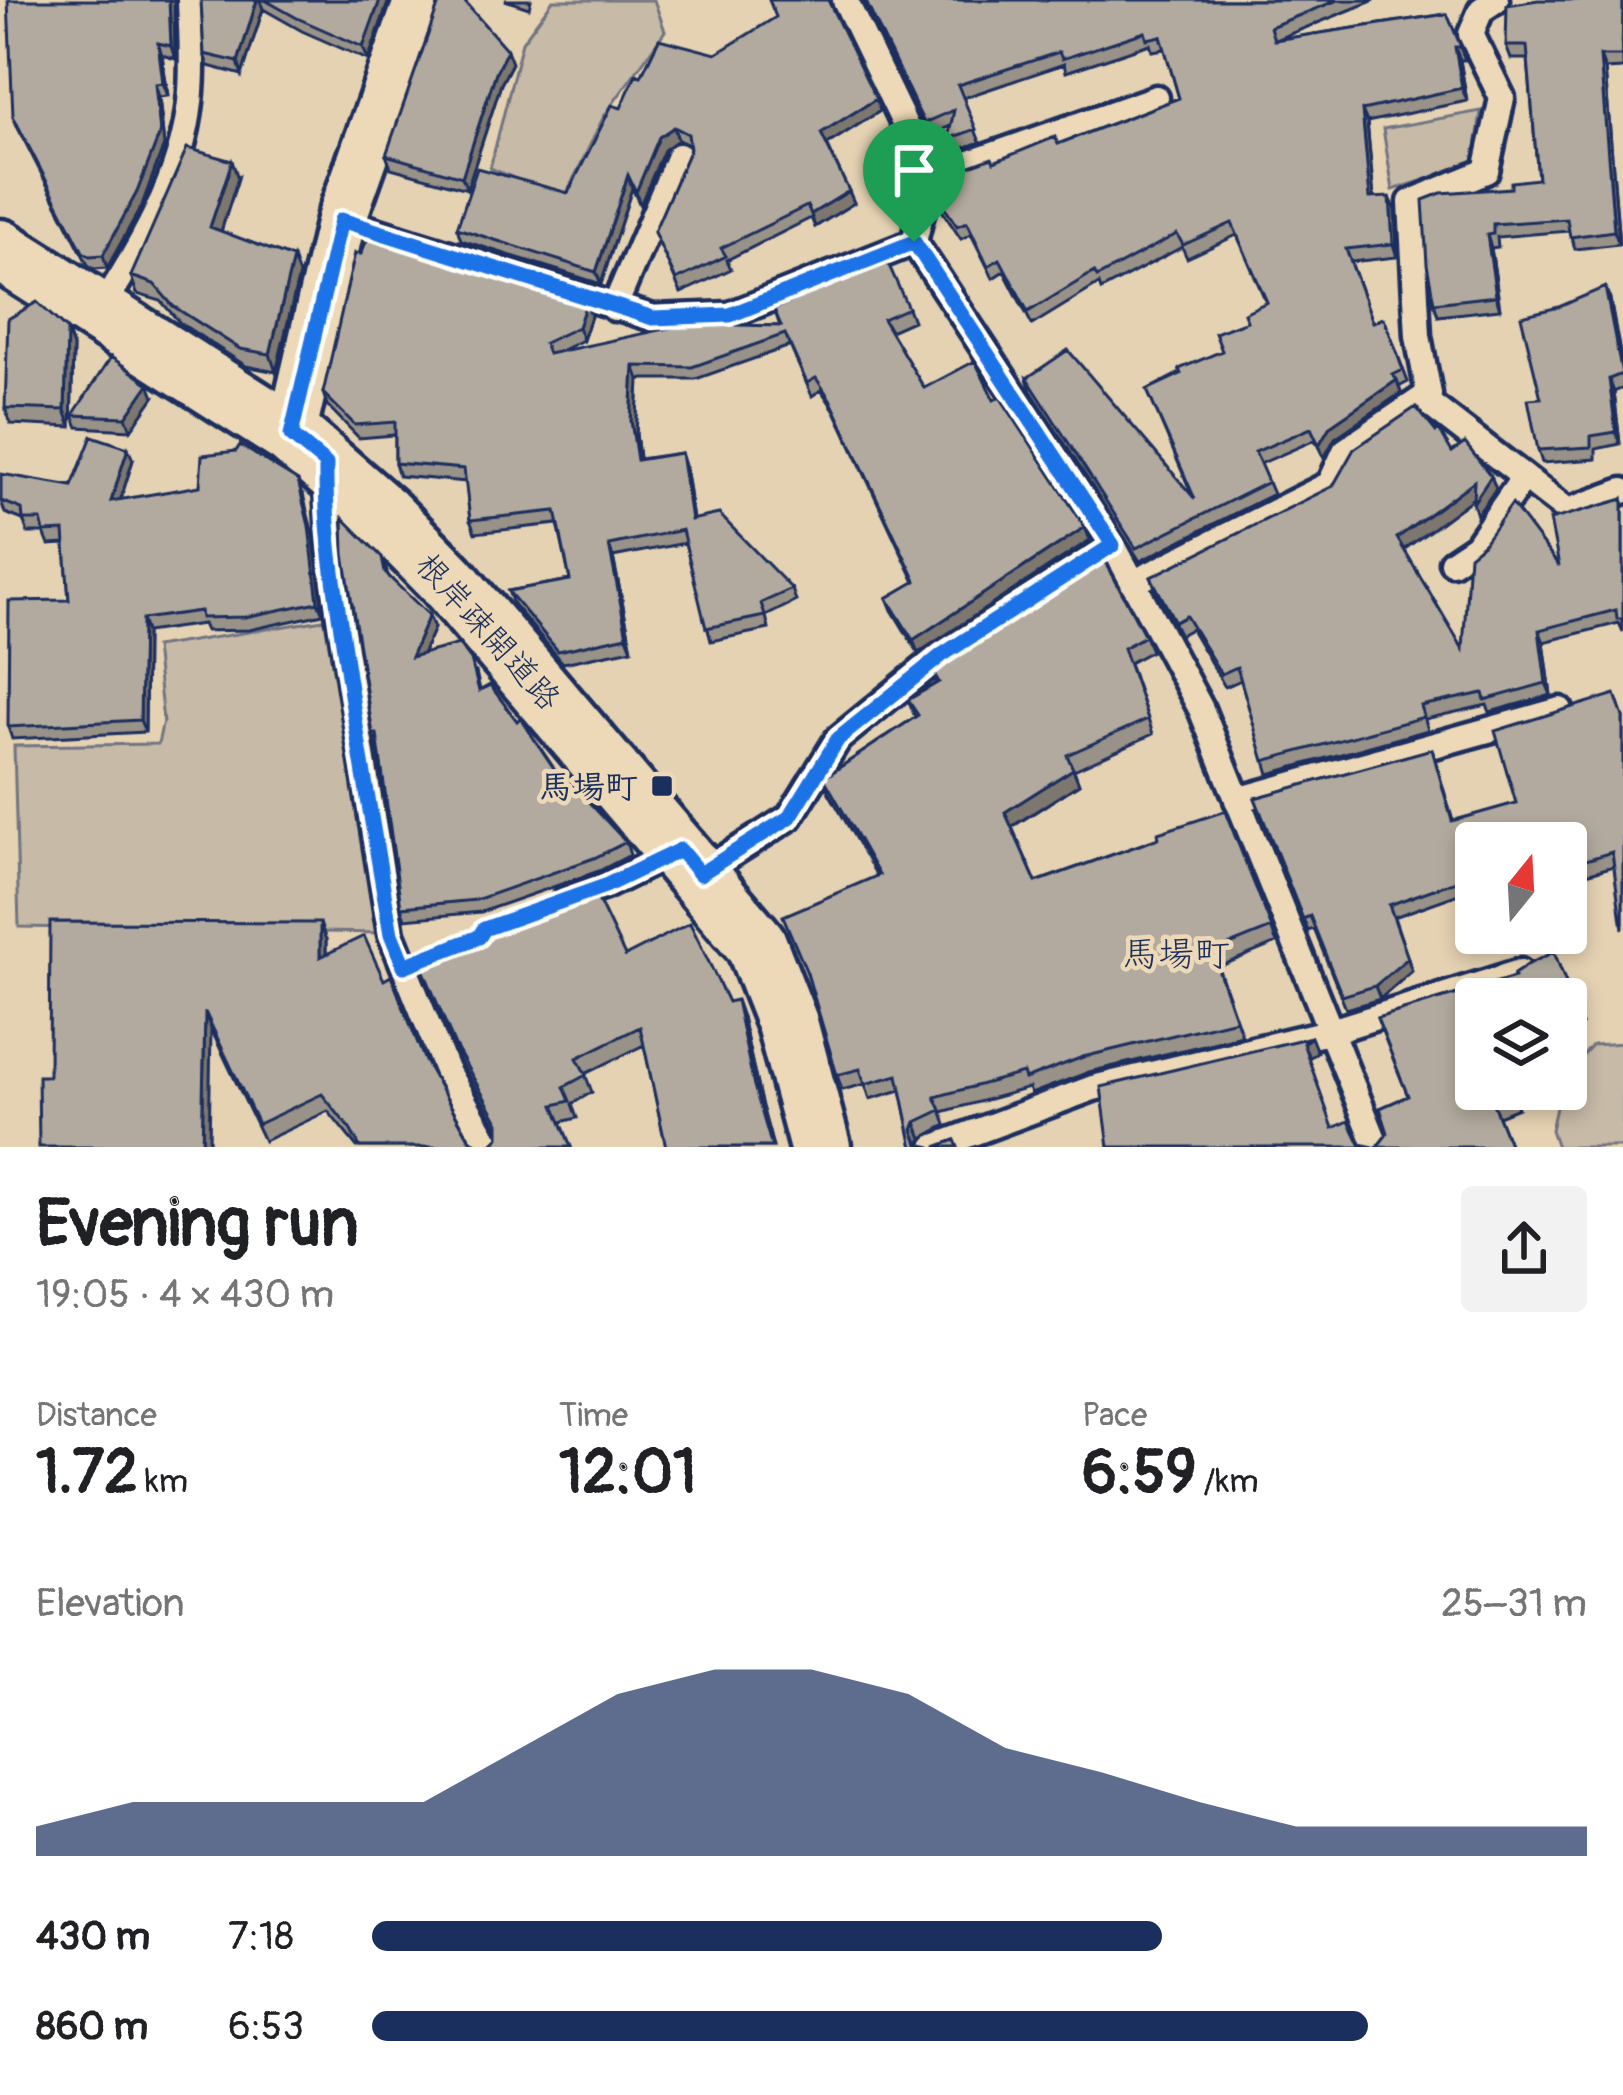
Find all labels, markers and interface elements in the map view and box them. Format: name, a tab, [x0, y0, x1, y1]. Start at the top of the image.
pin	[863, 119, 965, 242]
icon: arrive	[881, 137, 947, 203]
street label: 根岸疎開道路	[406, 545, 569, 719]
place label: 馬場町	[539, 767, 638, 808]
marker: 馬場町	[649, 773, 675, 799]
north arrow	[1455, 822, 1587, 954]
map controls	[1455, 822, 1587, 1110]
district label: 馬場町	[1122, 932, 1230, 977]
button: layers	[1455, 978, 1587, 1110]
text: Evening run	[36, 1183, 359, 1266]
button: share	[1461, 1186, 1587, 1312]
text: 19:05 · 4 × 430 m	[36, 1270, 334, 1319]
text: Distance	[36, 1395, 157, 1436]
text: Time	[559, 1395, 628, 1436]
text: Pace	[1082, 1395, 1147, 1436]
text: 1.72	[36, 1436, 138, 1511]
text: 12:01	[559, 1436, 696, 1511]
text: 6:59	[1082, 1436, 1196, 1511]
text: km	[138, 1461, 188, 1502]
text: /km	[1196, 1461, 1258, 1502]
text: Elevation	[36, 1579, 185, 1628]
text: 25–31 m	[1441, 1579, 1587, 1628]
text: 430 m	[36, 1912, 150, 1961]
text: 7:18	[228, 1912, 294, 1961]
text: 860 m	[36, 2002, 148, 2051]
text: 6:53	[228, 2002, 304, 2051]

